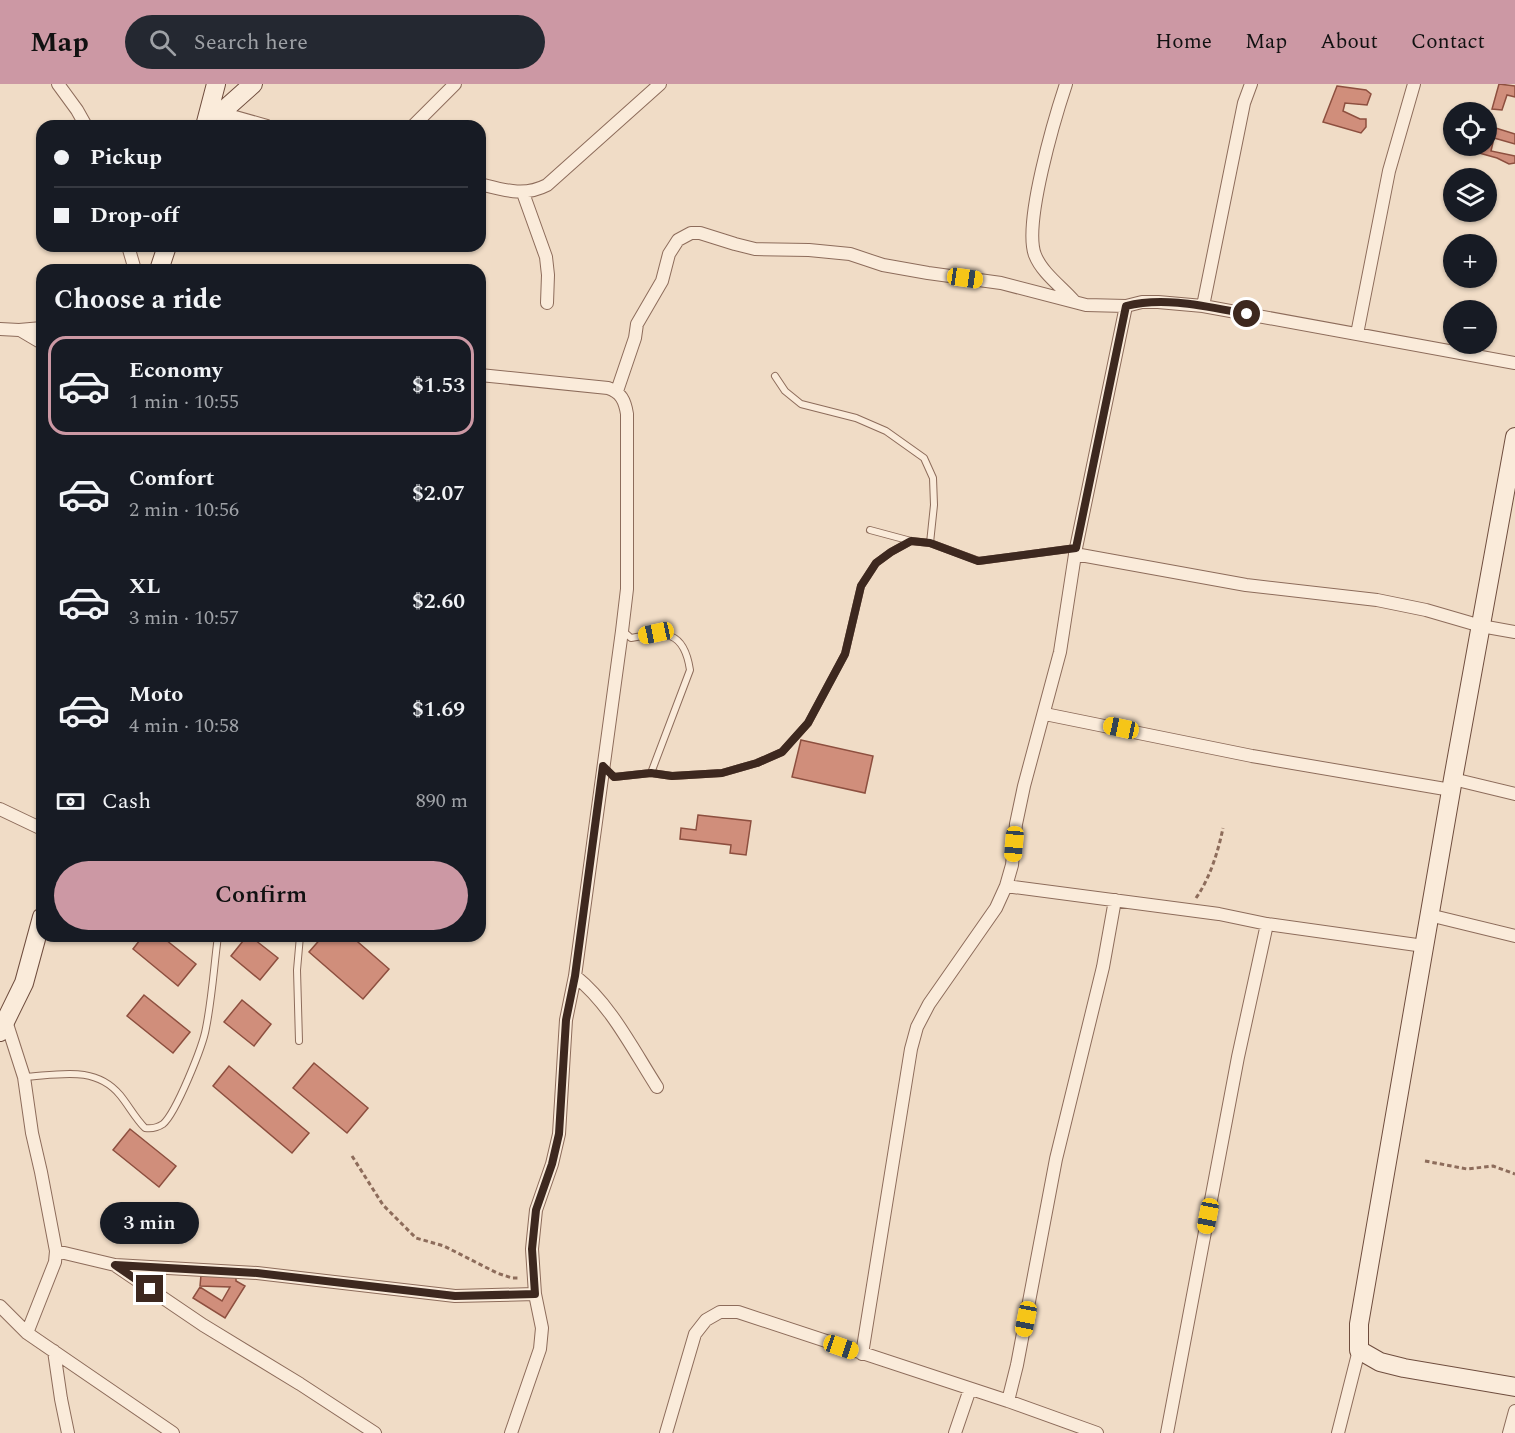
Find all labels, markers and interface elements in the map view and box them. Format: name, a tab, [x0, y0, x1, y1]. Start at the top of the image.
search box	[125, 15, 545, 69]
text: Map	[30, 21, 89, 64]
icon: search	[146, 26, 179, 59]
text: Search here	[194, 26, 308, 59]
text: Home	[1155, 26, 1212, 58]
text: Map	[1245, 26, 1287, 58]
text: About	[1320, 26, 1378, 58]
text: Contact	[1411, 26, 1485, 58]
map controls	[1443, 102, 1497, 354]
button: locate	[1443, 102, 1497, 156]
text: Pickup	[90, 141, 162, 174]
button: layers	[1443, 168, 1497, 222]
text: Drop-off	[90, 199, 179, 232]
button: +	[1443, 234, 1497, 288]
car	[946, 267, 984, 289]
text: Choose a ride	[54, 279, 222, 321]
route start	[1233, 300, 1260, 327]
button: −	[1443, 300, 1497, 354]
text: Economy	[129, 354, 222, 387]
icon: car	[57, 359, 111, 413]
text: $1.53	[412, 369, 465, 402]
text: 1 min · 10:55	[129, 387, 239, 417]
text: Comfort	[129, 462, 214, 495]
icon: car	[57, 467, 111, 521]
text: $2.07	[412, 477, 465, 510]
text: 2 min · 10:56	[129, 495, 239, 525]
text: XL	[129, 570, 160, 603]
icon: car	[57, 575, 111, 629]
text: $2.60	[412, 585, 465, 618]
text: 3 min · 10:57	[129, 603, 239, 633]
car	[637, 620, 675, 646]
text: Moto	[129, 678, 183, 711]
icon: car	[57, 683, 111, 737]
text: $1.69	[412, 693, 465, 726]
text: 4 min · 10:58	[129, 711, 239, 741]
car	[1102, 715, 1140, 741]
icon: cash	[54, 785, 87, 818]
text: Cash	[102, 785, 151, 818]
text: 890 m	[416, 786, 468, 816]
car	[1003, 825, 1025, 863]
button: Confirm	[54, 861, 468, 930]
car	[1196, 1197, 1220, 1235]
callout: 3 min	[100, 1202, 200, 1244]
text: 3 min	[124, 1208, 175, 1238]
route end	[136, 1275, 163, 1302]
car	[1014, 1300, 1038, 1338]
car	[821, 1333, 861, 1361]

